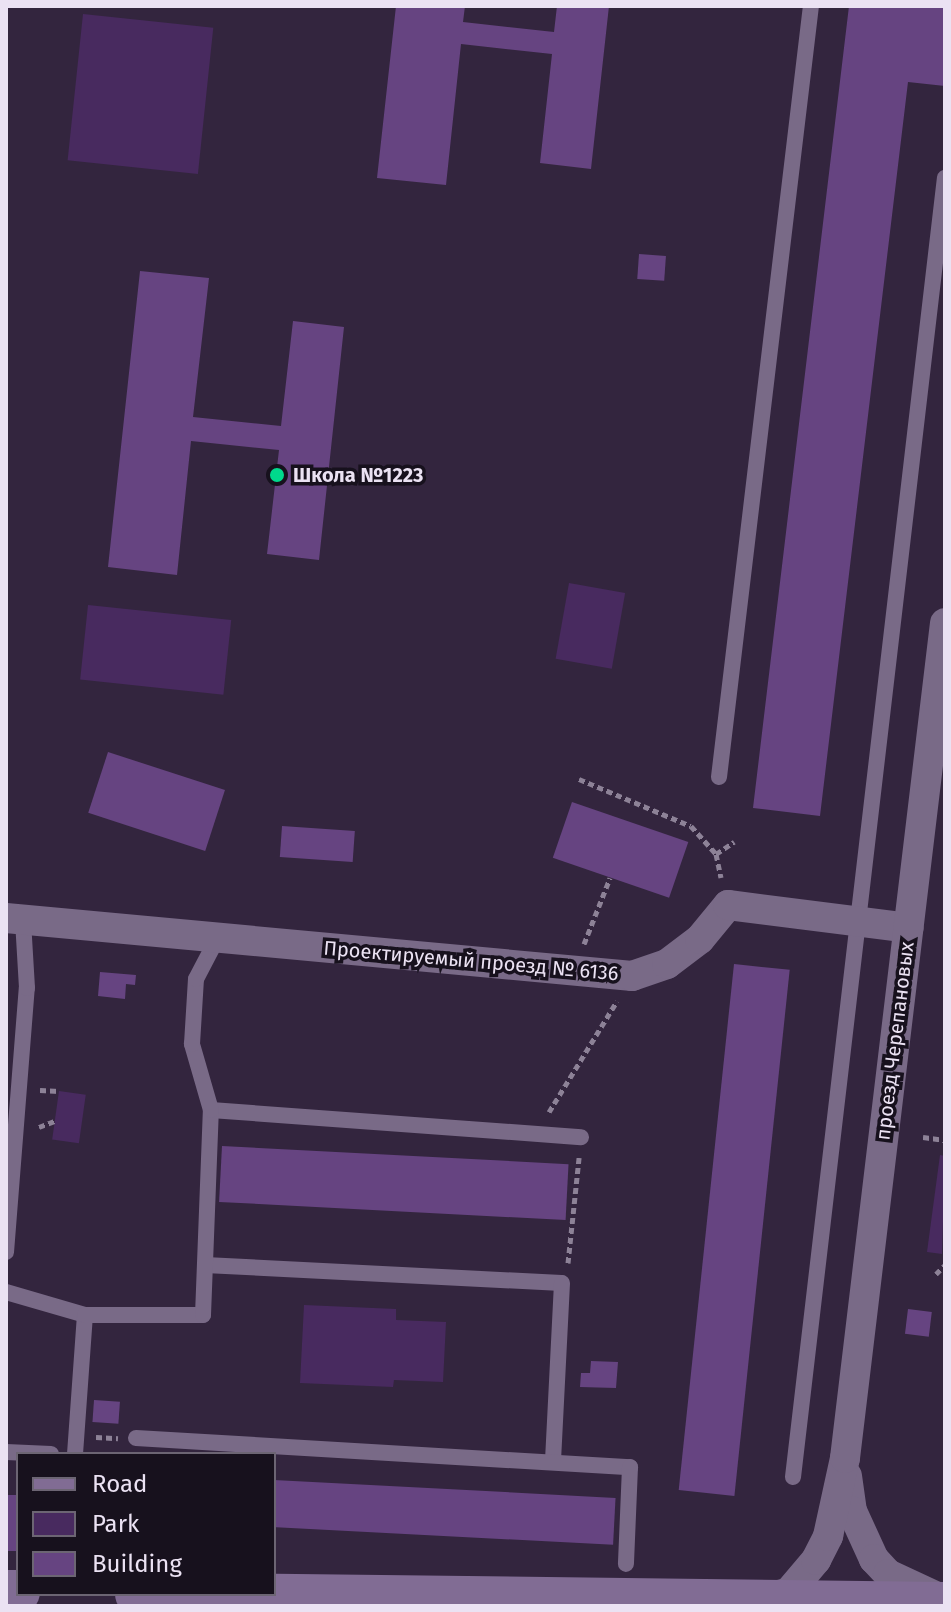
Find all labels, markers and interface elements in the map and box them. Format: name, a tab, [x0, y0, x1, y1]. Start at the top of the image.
place label: Школа №1223	[293, 463, 423, 487]
marker: Школа №1223	[268, 466, 286, 484]
street label: Проектируемый проезд № 6136	[323, 936, 619, 986]
street label: проезд Черепановых	[871, 940, 919, 1142]
legend	[16, 1452, 276, 1596]
text: Road	[92, 1470, 147, 1498]
text: Park	[92, 1510, 139, 1538]
text: Building	[92, 1550, 182, 1578]

